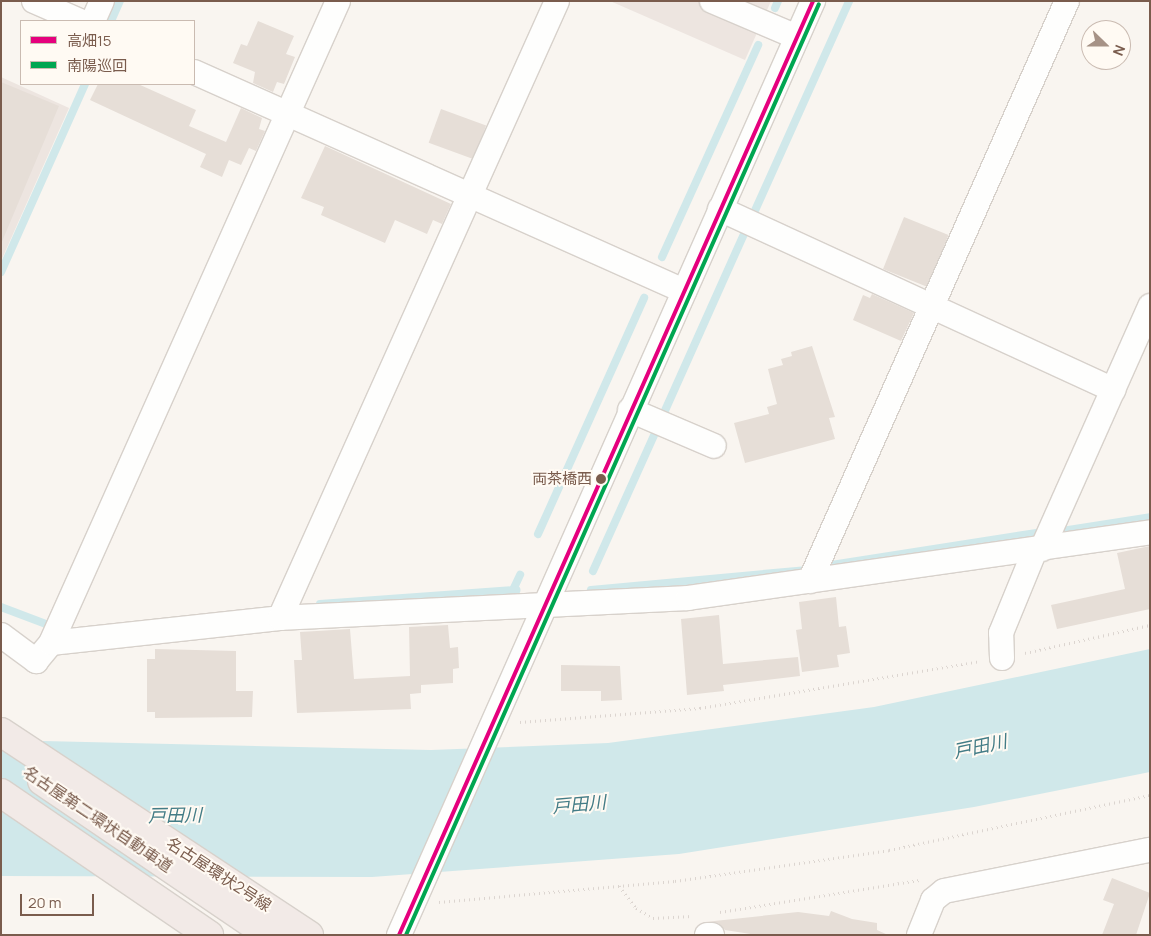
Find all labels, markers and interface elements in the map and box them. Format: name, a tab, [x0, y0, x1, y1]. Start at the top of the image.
legend	[20, 20, 195, 85]
north arrow	[1081, 20, 1131, 70]
text: 高畑15	[67, 30, 112, 51]
text: N	[1109, 42, 1130, 59]
text: 南陽巡回	[67, 55, 127, 76]
place label: 両茶橋西	[532, 470, 592, 488]
marker: 両茶橋西	[596, 474, 606, 484]
water label: 戸田川	[951, 730, 1009, 762]
street label: 名古屋第二環状自動車道	[20, 762, 176, 876]
water label: 戸田川	[551, 791, 607, 817]
water label: 戸田川	[148, 804, 202, 826]
street label: 名古屋環状2号線	[163, 833, 275, 915]
scale bar	[22, 884, 96, 916]
text: 20 m	[28, 892, 61, 913]

